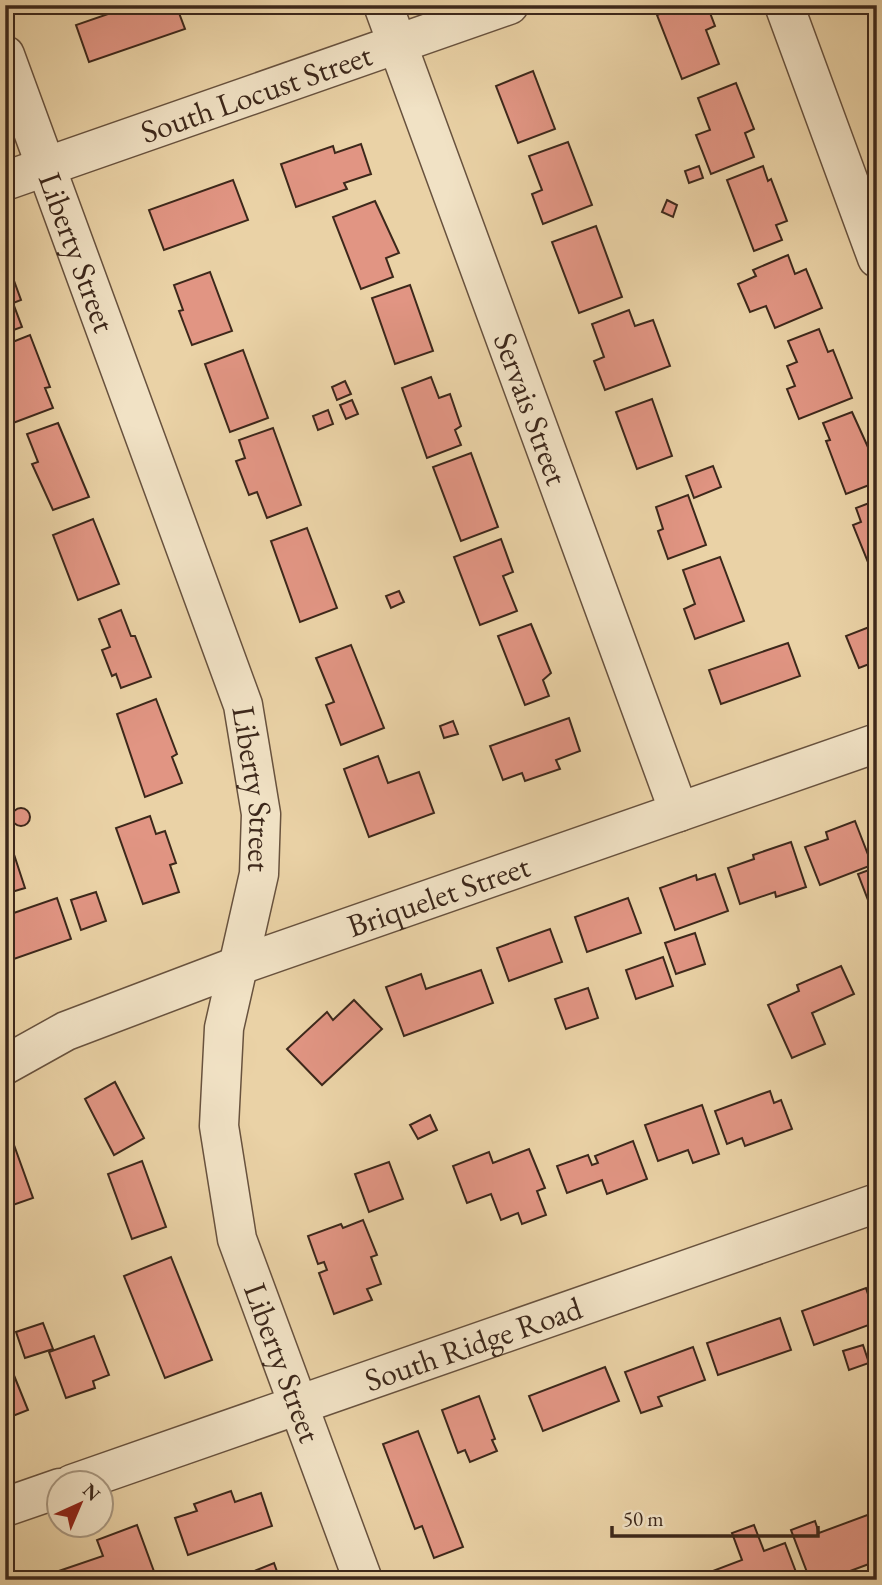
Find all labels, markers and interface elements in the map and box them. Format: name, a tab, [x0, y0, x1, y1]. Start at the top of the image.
street label: South Locust Street	[135, 34, 377, 153]
street label: Liberty Street	[29, 167, 126, 338]
street label: Servais Street	[484, 327, 578, 491]
street label: Liberty Street	[222, 703, 282, 873]
street label: Briquelet Street	[342, 845, 535, 947]
street label: Liberty Street	[234, 1277, 331, 1448]
street label: South Ridge Road	[359, 1286, 588, 1401]
north arrow	[46, 1470, 116, 1540]
text: N	[77, 1478, 106, 1507]
scale bar	[612, 1494, 819, 1538]
text: 50 m	[623, 1505, 664, 1532]

